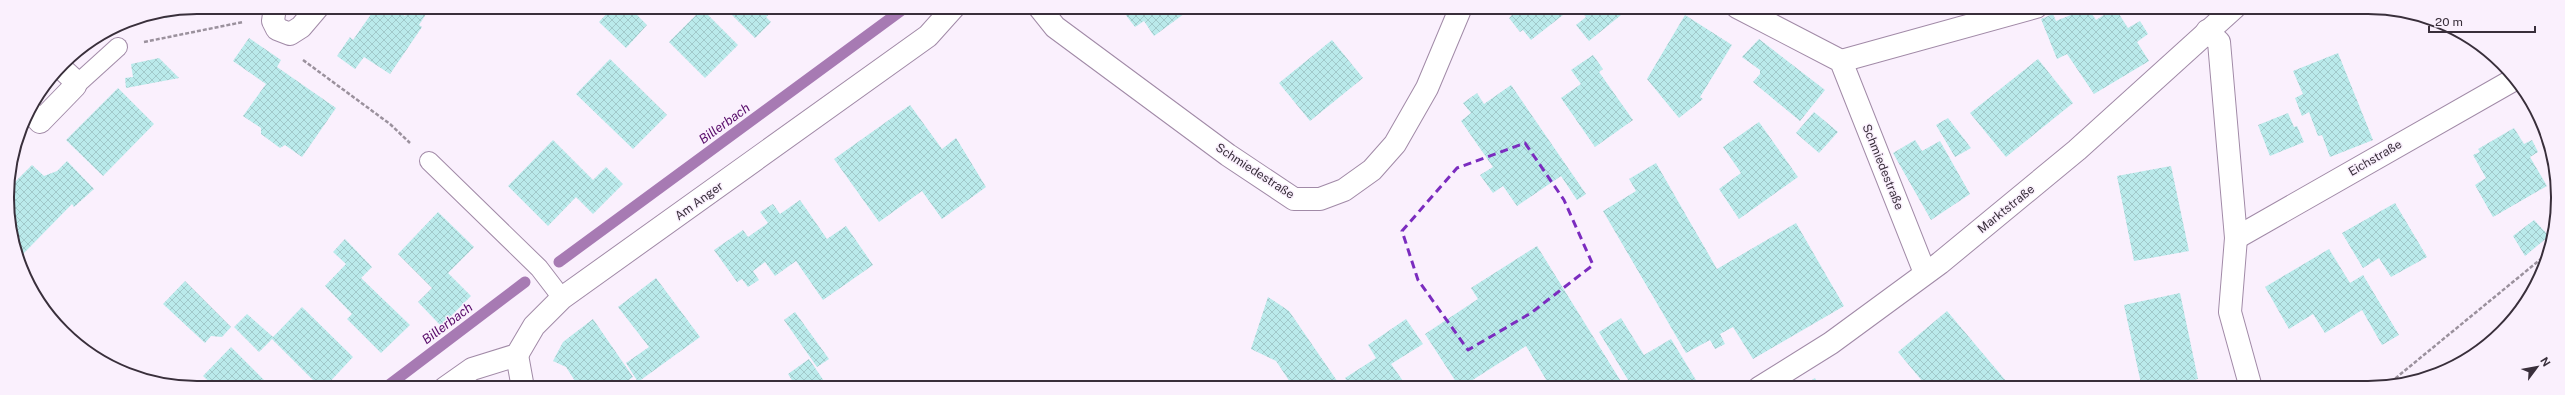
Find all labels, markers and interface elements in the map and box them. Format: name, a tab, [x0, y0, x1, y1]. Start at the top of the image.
scale bar	[2429, 8, 2535, 34]
text: 20 m	[2435, 15, 2463, 29]
water label: Billerbach	[696, 100, 753, 147]
street label: Schmiedestraße	[1859, 122, 1907, 212]
street label: Eichstraße	[2346, 137, 2404, 179]
street label: Schmiedestraße	[1213, 140, 1297, 202]
street label: Am Anger	[672, 179, 726, 223]
street label: Marktstraße	[1975, 182, 2037, 236]
water label: Billerbach	[419, 300, 475, 347]
north arrow	[2517, 347, 2557, 387]
text: N	[2538, 355, 2553, 369]

